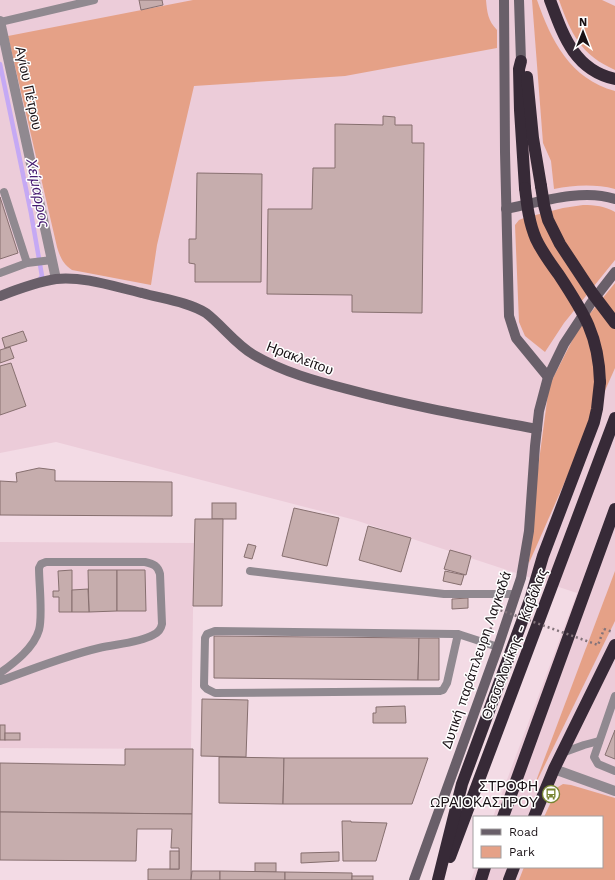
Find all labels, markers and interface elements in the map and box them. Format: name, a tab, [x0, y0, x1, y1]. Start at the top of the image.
north arrow	[563, 12, 603, 52]
text: N	[579, 16, 587, 29]
street label: Αγίου Πέτρου	[12, 45, 46, 131]
water label: Χείμαρρος	[22, 156, 54, 230]
street label: Ηρακλείτου	[264, 338, 336, 378]
street label: Θεσσαλονίκης - Καβάλας	[478, 566, 550, 722]
street label: Δυτική παράπλευρη Λαγκαδά	[438, 569, 514, 751]
place label: ΣΤΡΟΦΗ ΩΡΑΙΟΚΑΣΤΡΟΥ	[430, 778, 539, 810]
bus stop icon: ΣΤΡΟΦΗ ΩΡΑΙΟΚΑΣΤΡΟΥ	[541, 784, 561, 804]
legend	[473, 816, 603, 868]
text: Road	[509, 825, 538, 839]
text: Park	[509, 845, 535, 859]

